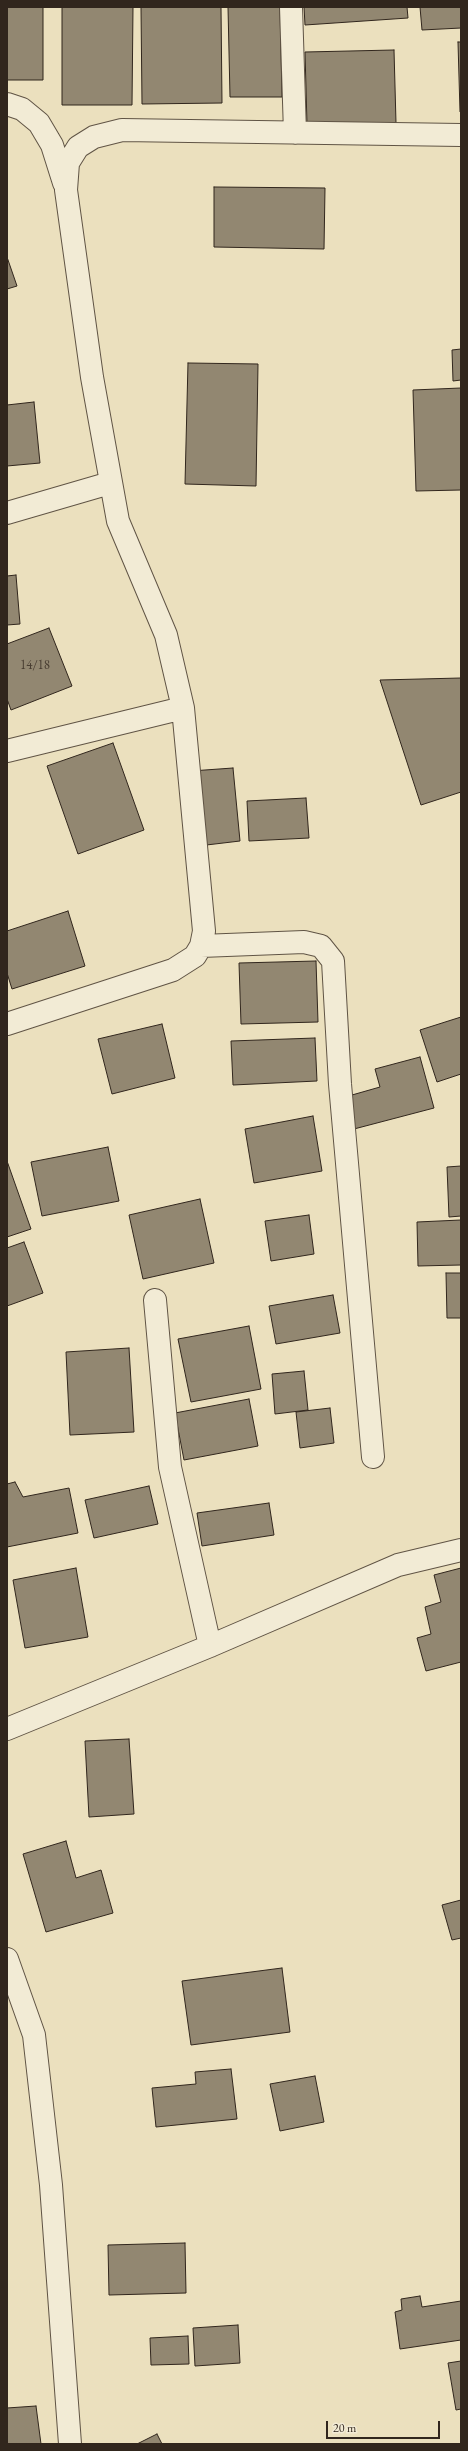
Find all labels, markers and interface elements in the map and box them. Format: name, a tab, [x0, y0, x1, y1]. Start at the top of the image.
house number: 14/18	[20, 657, 50, 673]
scale bar	[328, 2413, 442, 2439]
text: 20 m	[333, 2420, 356, 2436]

